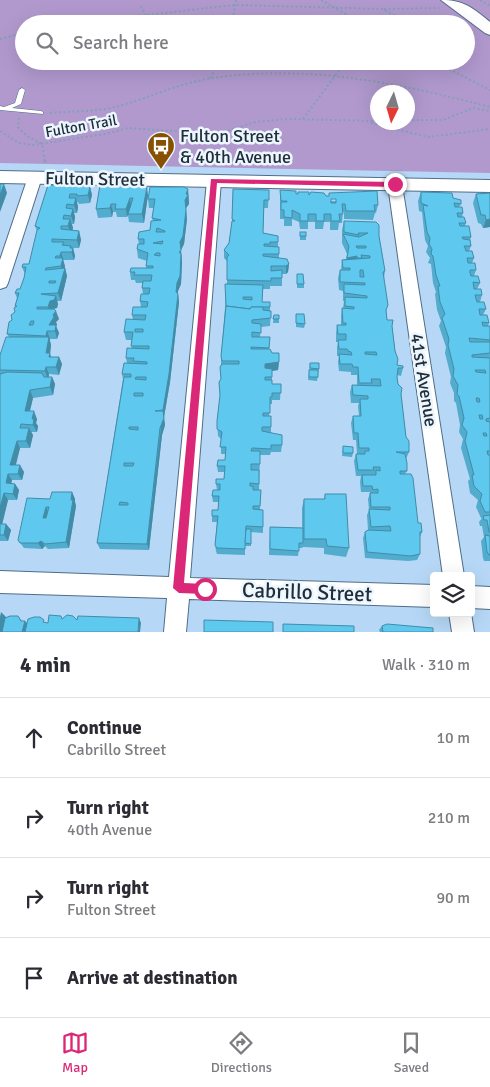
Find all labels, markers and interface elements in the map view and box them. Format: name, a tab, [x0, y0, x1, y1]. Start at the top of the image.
search box	[15, 15, 475, 70]
icon: search	[33, 29, 61, 57]
text: Search here	[73, 31, 169, 55]
north arrow	[370, 85, 415, 130]
street label: Fulton Trail	[44, 111, 118, 141]
place label: Fulton Street & 40th Avenue	[180, 125, 291, 168]
bus stop icon: Fulton Street & 40th Avenue	[146, 131, 176, 170]
street label: Fulton Street	[45, 167, 145, 191]
route end	[384, 173, 407, 196]
street label: 41st Avenue	[406, 332, 442, 428]
map controls	[430, 572, 475, 617]
button: layers	[430, 572, 475, 617]
street label: Cabrillo Street	[241, 577, 373, 607]
route start	[194, 578, 217, 601]
text: 4 min	[20, 652, 71, 678]
text: Walk · 310 m	[382, 655, 470, 675]
text: Continue	[67, 716, 142, 740]
icon: ahead	[20, 724, 48, 752]
text: 10 m	[436, 728, 470, 748]
text: Cabrillo Street	[67, 740, 166, 760]
text: Turn right	[67, 796, 149, 820]
icon: right	[20, 804, 48, 832]
text: 210 m	[428, 808, 470, 828]
text: 40th Avenue	[67, 820, 152, 840]
text: Turn right	[67, 876, 149, 900]
icon: right	[20, 884, 48, 912]
text: 90 m	[436, 888, 470, 908]
text: Fulton Street	[67, 900, 156, 920]
icon: arrive	[20, 964, 48, 992]
text: Arrive at destination	[67, 966, 238, 990]
tab: Map	[61, 1029, 89, 1076]
tab: Directions	[211, 1029, 272, 1076]
tab: Saved	[394, 1029, 429, 1076]

